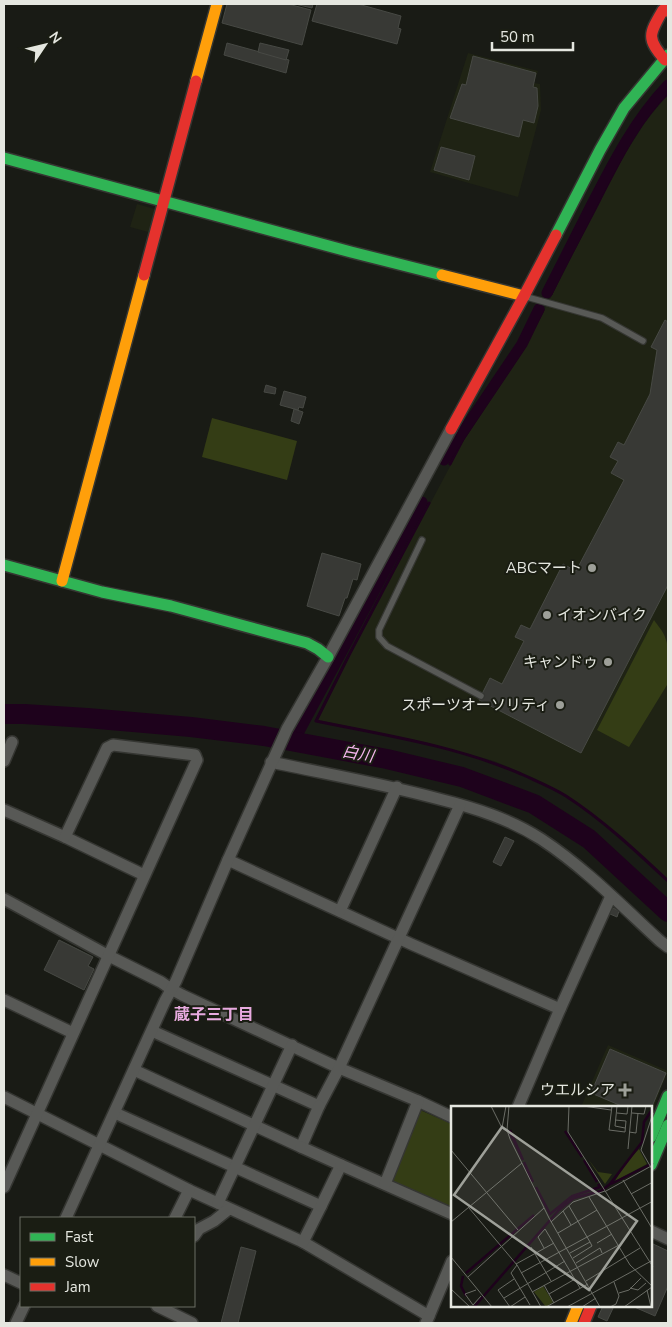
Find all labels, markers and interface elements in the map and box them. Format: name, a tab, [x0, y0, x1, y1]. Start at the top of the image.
north arrow	[20, 20, 70, 70]
scale bar	[492, 20, 573, 52]
text: 50 m	[500, 27, 535, 47]
text: N	[44, 28, 66, 48]
place label: ABCマート	[506, 558, 582, 578]
marker: ABCマート	[586, 562, 598, 574]
place label: イオンバイク	[557, 605, 647, 625]
marker: イオンバイク	[541, 609, 553, 621]
place label: キャンドゥ	[523, 652, 598, 672]
marker: キャンドゥ	[602, 656, 614, 668]
place label: スポーツオーソリティ	[401, 695, 550, 715]
marker: スポーツオーソリティ	[554, 699, 566, 711]
water label: 白川	[340, 740, 377, 768]
district label: 蔵子三丁目	[174, 1004, 254, 1026]
place label: ウエルシア	[540, 1080, 615, 1100]
marker: ウエルシア	[619, 1084, 631, 1096]
inset map	[451, 1106, 652, 1307]
legend	[20, 1217, 195, 1307]
text: Fast	[65, 1227, 94, 1247]
text: Slow	[65, 1252, 100, 1272]
text: Jam	[64, 1277, 91, 1297]

